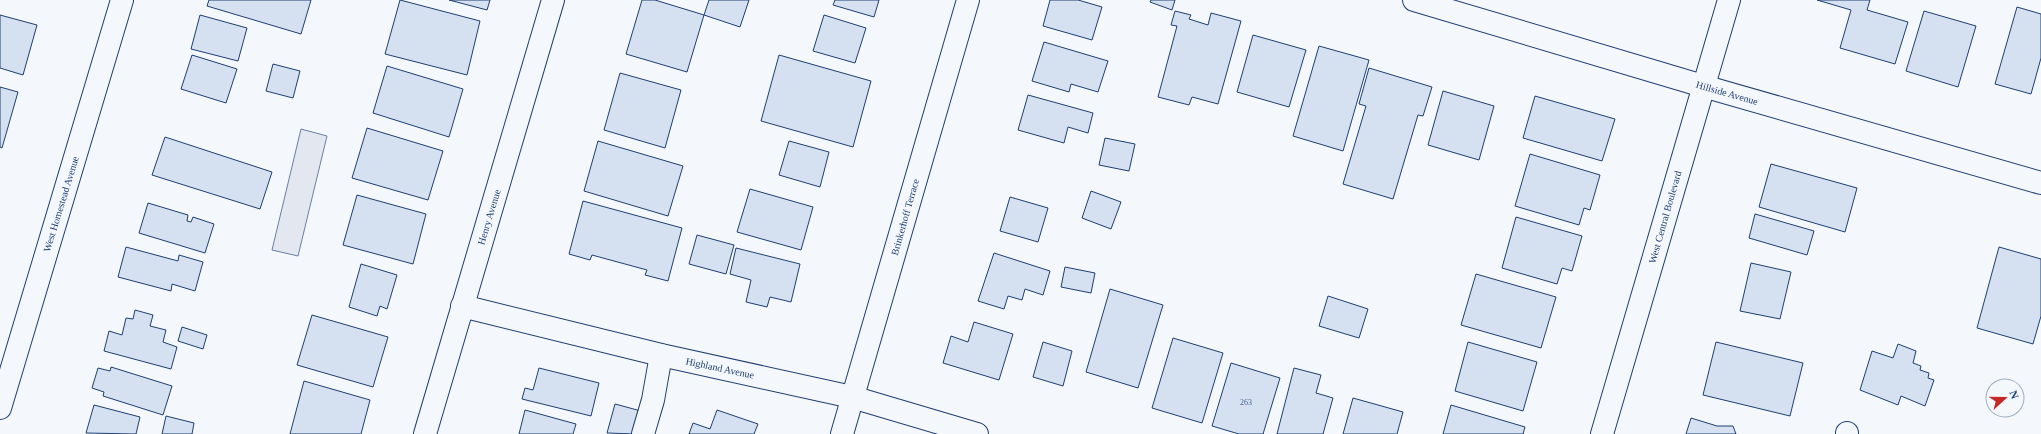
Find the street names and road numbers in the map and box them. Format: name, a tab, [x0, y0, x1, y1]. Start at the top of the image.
street label: Hillside Avenue	[1695, 79, 1760, 107]
street label: West Homestead Avenue	[41, 154, 81, 253]
street label: West Central Boulevard	[1647, 169, 1683, 265]
street label: Brinkerhoff Terrace	[889, 177, 921, 257]
street label: Henry Avenue	[475, 187, 503, 246]
street label: Highland Avenue	[685, 355, 756, 381]

